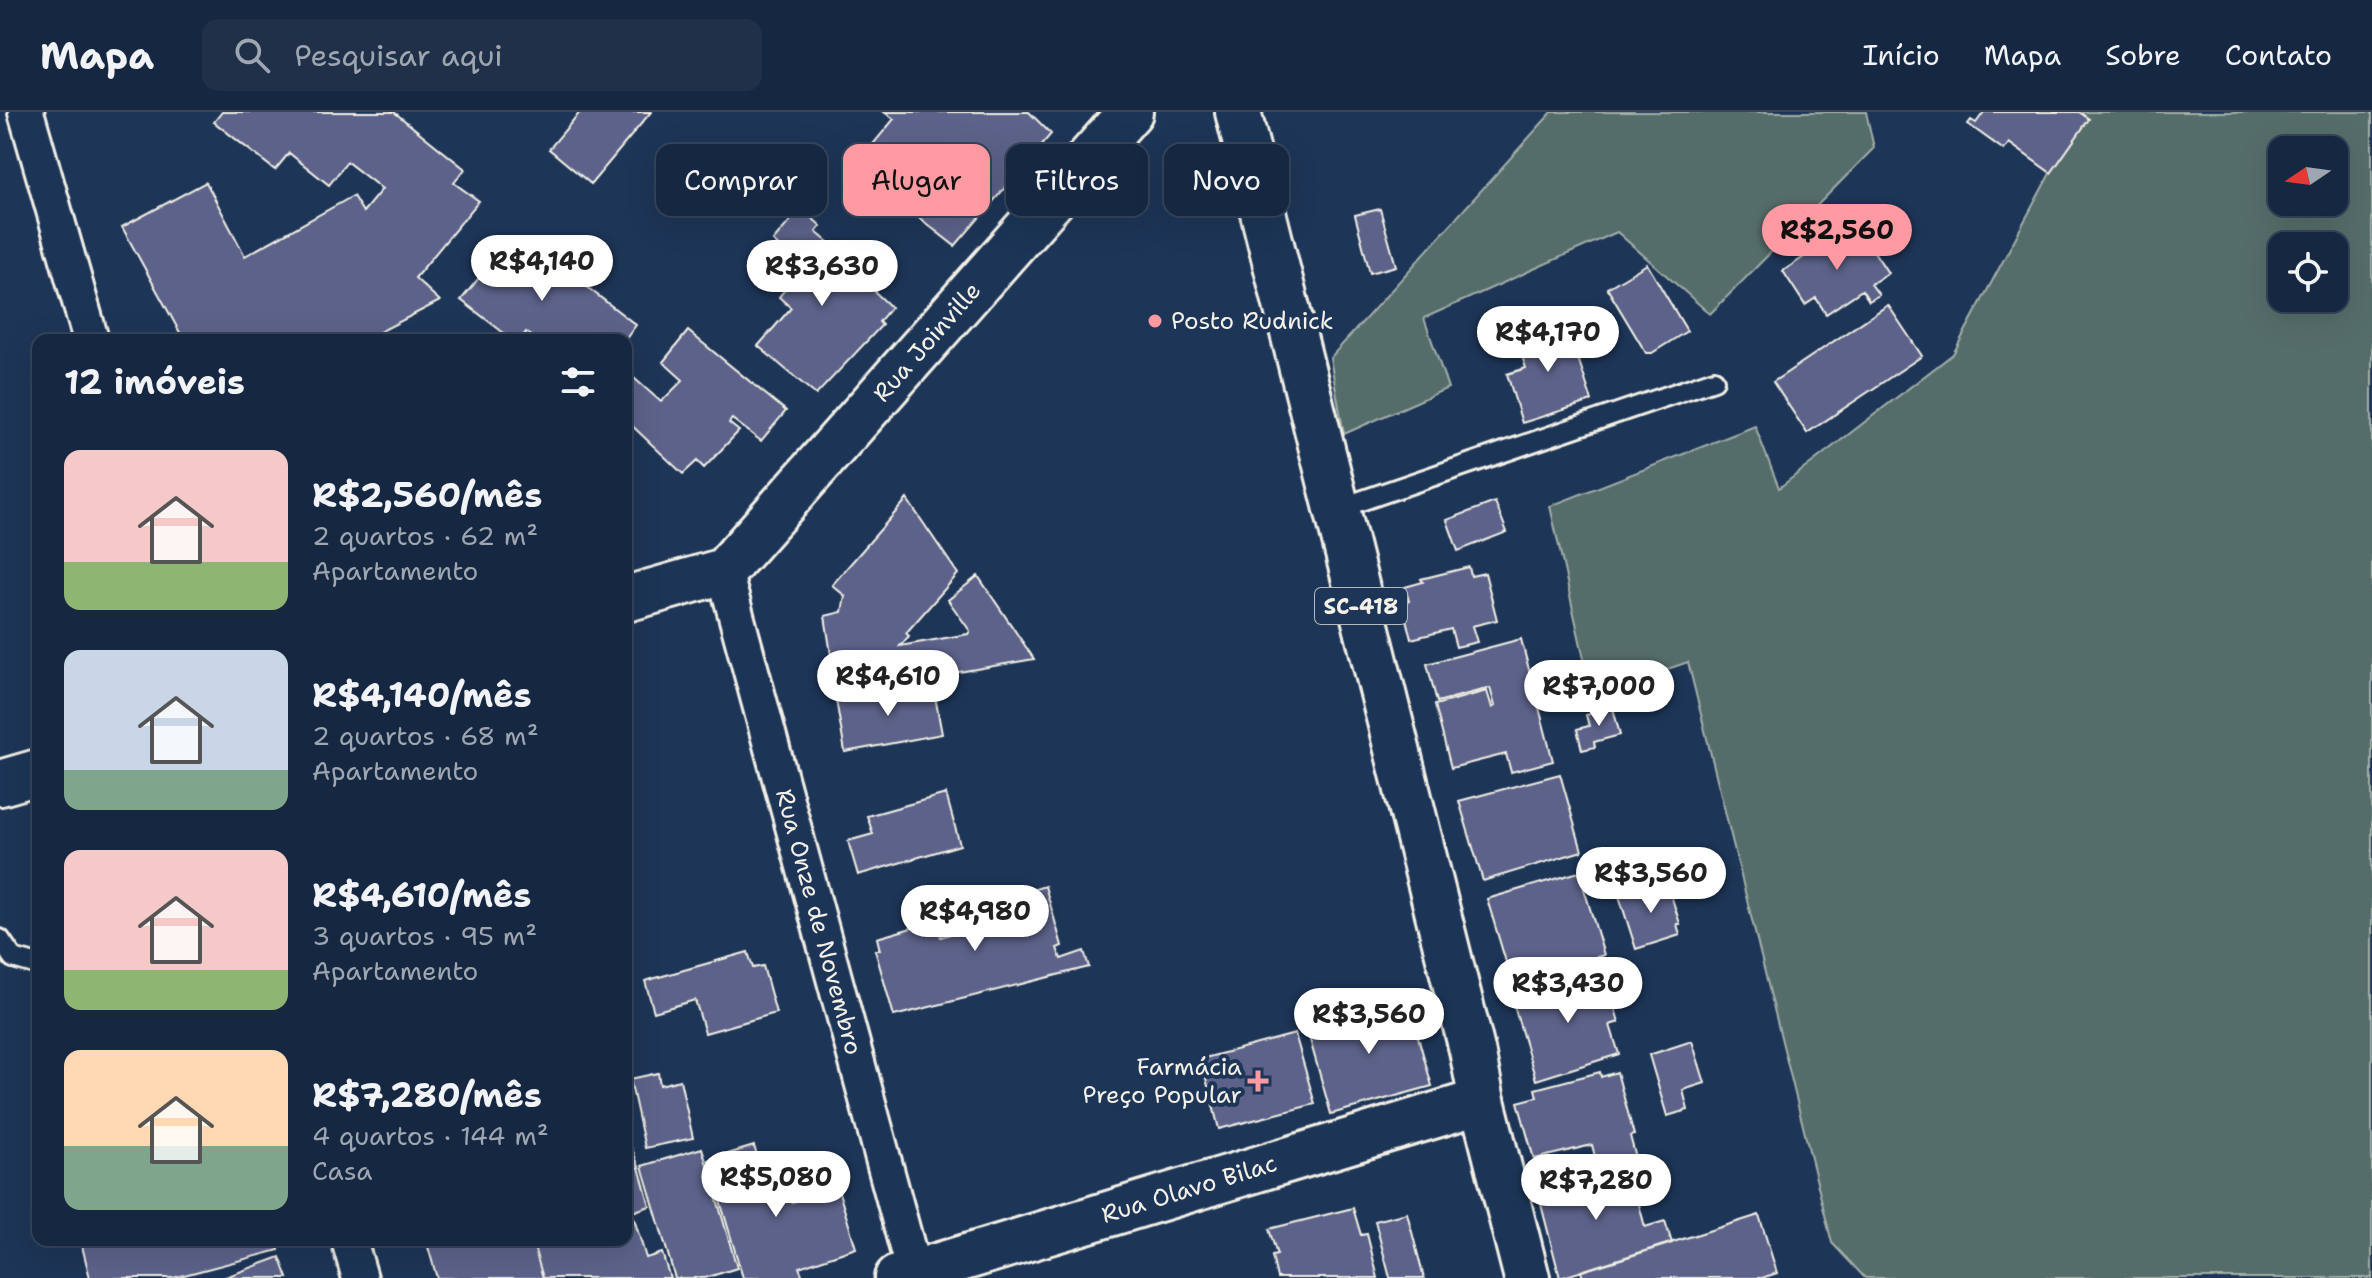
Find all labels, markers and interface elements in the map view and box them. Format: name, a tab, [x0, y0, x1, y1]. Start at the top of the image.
search box	[202, 19, 762, 91]
text: Mapa	[40, 30, 154, 81]
icon: search	[230, 33, 274, 77]
text: Pesquisar aqui	[294, 35, 503, 76]
text: Início	[1863, 36, 1940, 74]
text: Mapa	[1984, 36, 2061, 74]
text: Sobre	[2105, 36, 2181, 74]
text: Contato	[2225, 36, 2332, 74]
north arrow	[2268, 136, 2348, 216]
map controls	[2268, 136, 2348, 312]
chip: Comprar	[656, 144, 827, 216]
chip: Alugar	[843, 144, 990, 216]
chip: Filtros	[1006, 144, 1148, 216]
chip: Novo	[1164, 144, 1289, 216]
pin: R$2,560	[1763, 204, 1911, 272]
text: R$2,560	[1780, 212, 1894, 247]
button: locate	[2268, 232, 2348, 312]
pin: R$4,140	[468, 235, 616, 303]
pin: R$3,630	[748, 240, 896, 308]
text: R$4,140	[489, 243, 595, 278]
text: R$3,630	[765, 248, 879, 283]
street label: Rua Joinville	[866, 275, 988, 409]
place label: Posto Rudnick	[1171, 305, 1334, 337]
pin: R$4,170	[1474, 306, 1622, 374]
marker: Posto Rudnick	[1146, 312, 1164, 330]
text: R$4,170	[1495, 314, 1601, 349]
text: 12 imóveis	[64, 359, 245, 405]
icon: filters	[556, 360, 600, 404]
text: R$2,560/mês	[312, 472, 542, 518]
icon: home	[128, 482, 224, 578]
text: 2 quartos · 62 m²	[312, 518, 538, 553]
text: Apartamento	[312, 553, 478, 588]
road number: SC-418	[1315, 588, 1407, 624]
pin: R$4,610	[814, 650, 962, 718]
text: R$4,610	[835, 658, 941, 693]
pin: R$7,000	[1525, 660, 1673, 728]
text: R$7,000	[1542, 668, 1656, 703]
text: R$4,140/mês	[312, 672, 532, 718]
icon: home	[128, 682, 224, 778]
text: 2 quartos · 68 m²	[312, 718, 539, 753]
text: Apartamento	[312, 753, 478, 788]
street label: Rua Onze de Novembro	[768, 786, 870, 1058]
pin: R$3,560	[1577, 847, 1725, 915]
text: R$3,560	[1594, 855, 1708, 890]
text: R$4,610/mês	[312, 872, 531, 918]
icon: home	[128, 882, 224, 978]
pin: R$4,980	[901, 885, 1049, 953]
text: R$4,980	[919, 893, 1031, 928]
text: 3 quartos · 95 m²	[312, 918, 537, 953]
text: Apartamento	[312, 953, 478, 988]
pin: R$3,430	[1494, 957, 1642, 1025]
text: R$3,430	[1511, 965, 1625, 1000]
pin: R$3,560	[1295, 988, 1443, 1056]
text: R$3,560	[1312, 996, 1426, 1031]
place label: Farmácia Preço Popular	[1083, 1051, 1242, 1111]
text: R$7,280/mês	[312, 1072, 542, 1118]
marker: Farmácia Preço Popular	[1249, 1072, 1267, 1090]
icon: home	[128, 1082, 224, 1178]
text: 4 quartos · 144 m²	[312, 1118, 549, 1153]
street label: Rua Olavo Bilac	[1097, 1147, 1281, 1231]
pin: R$5,080	[702, 1151, 850, 1219]
text: Casa	[312, 1153, 372, 1188]
pin: R$7,280	[1522, 1154, 1670, 1222]
text: R$5,080	[719, 1159, 833, 1194]
text: R$7,280	[1539, 1162, 1653, 1197]

